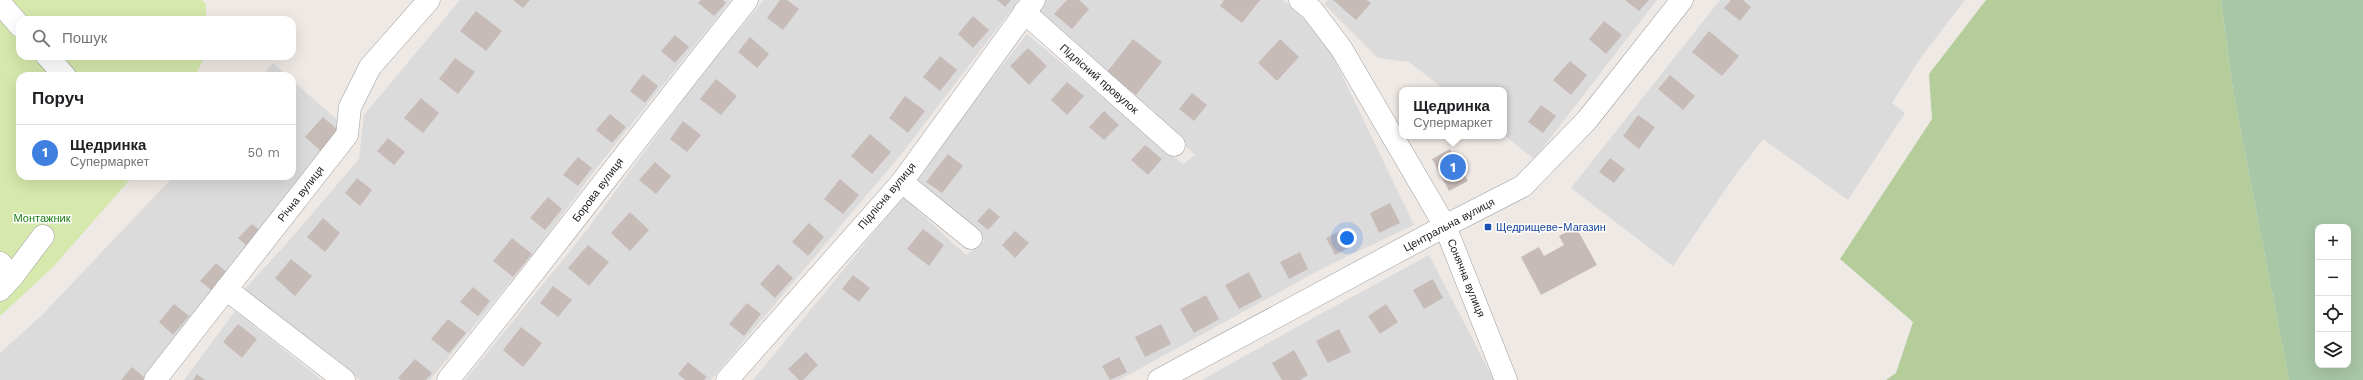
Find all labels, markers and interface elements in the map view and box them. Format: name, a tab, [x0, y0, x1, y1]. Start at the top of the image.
search box	[16, 16, 296, 60]
icon: search	[30, 27, 52, 49]
text: Пошук	[62, 29, 107, 47]
street label: Підлісний провулок	[1057, 41, 1141, 117]
popup	[1399, 87, 1507, 139]
text: Поруч	[32, 88, 84, 108]
text: Щедринка	[1413, 97, 1490, 115]
text: Супермаркет	[1413, 115, 1493, 130]
text: Щедринка	[70, 136, 146, 154]
text: 1	[42, 145, 48, 160]
text: 50 m	[248, 145, 280, 160]
pin: 1	[1440, 152, 1466, 182]
text: Супермаркет	[70, 154, 149, 169]
street label: Борова вулиця	[570, 155, 626, 225]
street label: Підлісна вулиця	[855, 160, 919, 232]
street label: Річна вулиця	[275, 164, 327, 224]
street label: Центральна вулиця	[1401, 195, 1497, 255]
park label: Монтажник	[14, 212, 71, 225]
place label: Щедрищеве-Магазин	[1496, 221, 1606, 234]
marker: Щедрищеве-Магазин	[1483, 222, 1493, 232]
map controls	[2315, 224, 2351, 368]
button: +	[2315, 224, 2351, 260]
your location	[1337, 228, 1357, 248]
street label: Сонячна вулиця	[1444, 237, 1488, 319]
button: −	[2315, 260, 2351, 296]
button: locate	[2315, 296, 2351, 332]
button: layers	[2315, 332, 2351, 368]

